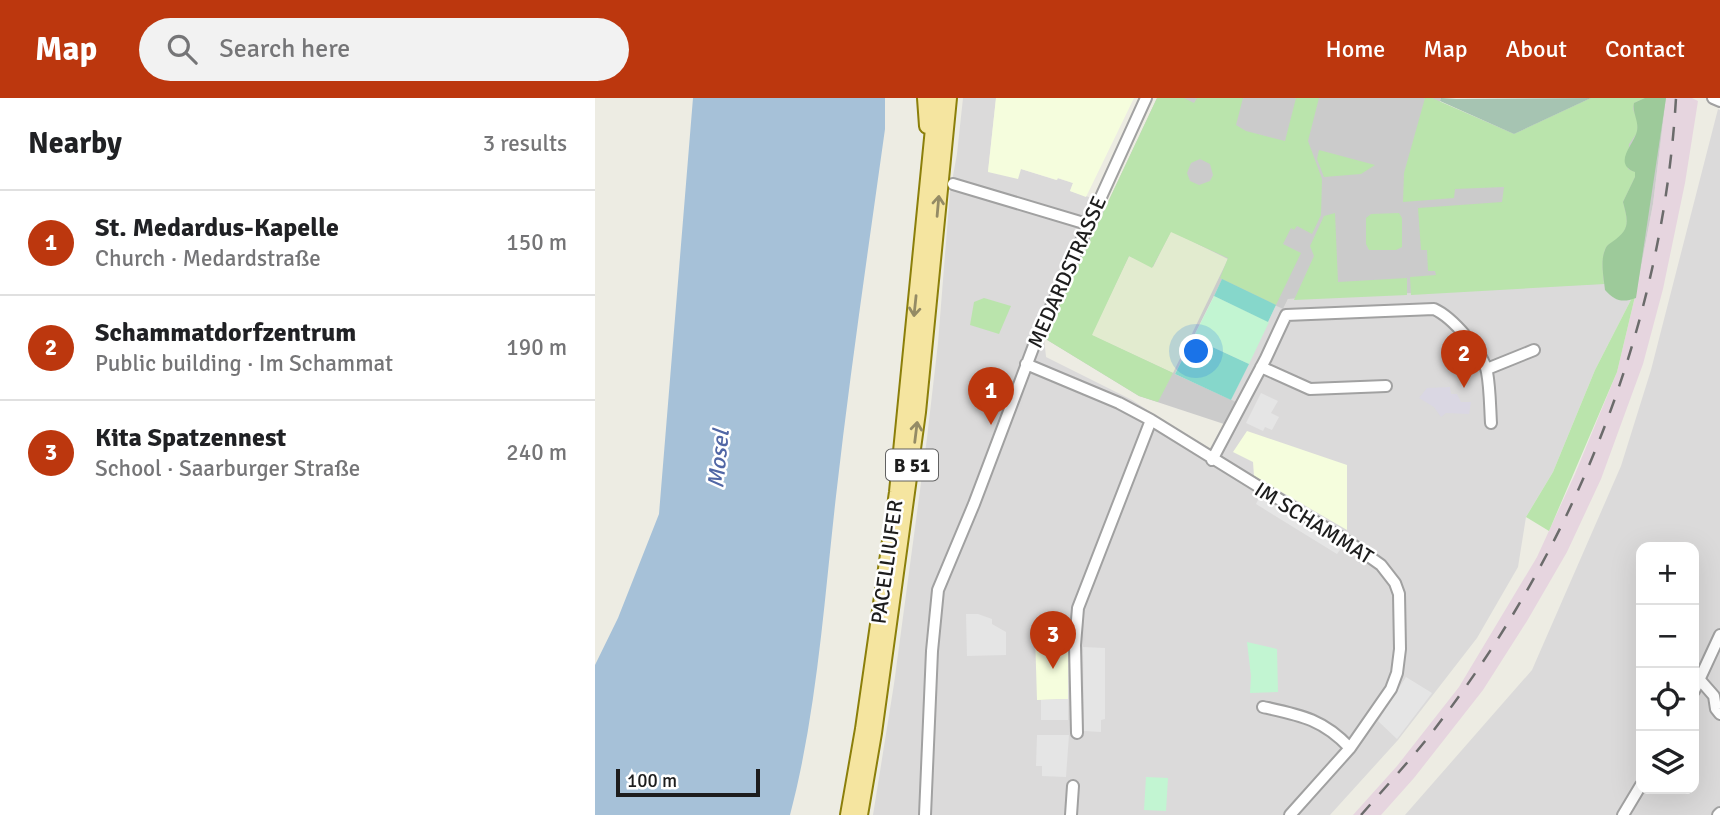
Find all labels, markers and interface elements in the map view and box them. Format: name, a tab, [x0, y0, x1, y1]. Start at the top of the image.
search box	[139, 18, 629, 81]
text: Map	[35, 29, 97, 70]
icon: search	[163, 30, 201, 68]
text: Search here	[219, 33, 350, 65]
text: Home	[1325, 34, 1385, 64]
text: Map	[1423, 34, 1468, 64]
text: About	[1506, 34, 1567, 64]
text: Contact	[1605, 34, 1685, 64]
text: Nearby	[28, 125, 122, 162]
text: 3 results	[483, 129, 567, 158]
street label: MEDARDSTRASSE	[1022, 192, 1112, 352]
one-way arrow	[932, 195, 945, 218]
text: St. Medardus-Kapelle	[95, 212, 339, 244]
text: 1	[45, 228, 57, 257]
text: 150 m	[506, 228, 567, 257]
text: Church · Medardstraße	[95, 244, 321, 273]
one-way arrow	[909, 294, 922, 316]
text: Schammatdorfzentrum	[95, 317, 356, 349]
pin: 2	[1441, 330, 1487, 388]
text: 2	[45, 333, 57, 362]
text: 190 m	[506, 333, 567, 362]
your location	[1179, 334, 1213, 368]
text: Public building · Im Schammat	[95, 349, 393, 378]
pin: 1	[968, 367, 1014, 425]
one-way arrow	[909, 421, 922, 444]
text: Kita Spatzennest	[95, 422, 286, 454]
water label: Mosel	[701, 426, 736, 490]
text: 3	[45, 438, 57, 467]
text: 240 m	[506, 438, 567, 467]
road number: B 51	[886, 450, 938, 480]
text: School · Saarburger Straße	[95, 454, 360, 483]
street label: IM SCHAMMAT	[1250, 476, 1379, 570]
street label: PACELLIUFER	[865, 498, 909, 626]
map controls	[1636, 542, 1699, 794]
button: +	[1636, 542, 1699, 605]
button: −	[1636, 605, 1699, 668]
pin: 3	[1030, 611, 1076, 669]
button: locate	[1636, 668, 1699, 731]
button: layers	[1636, 731, 1699, 794]
scale bar	[616, 766, 759, 798]
text: 100 m	[627, 769, 677, 793]

